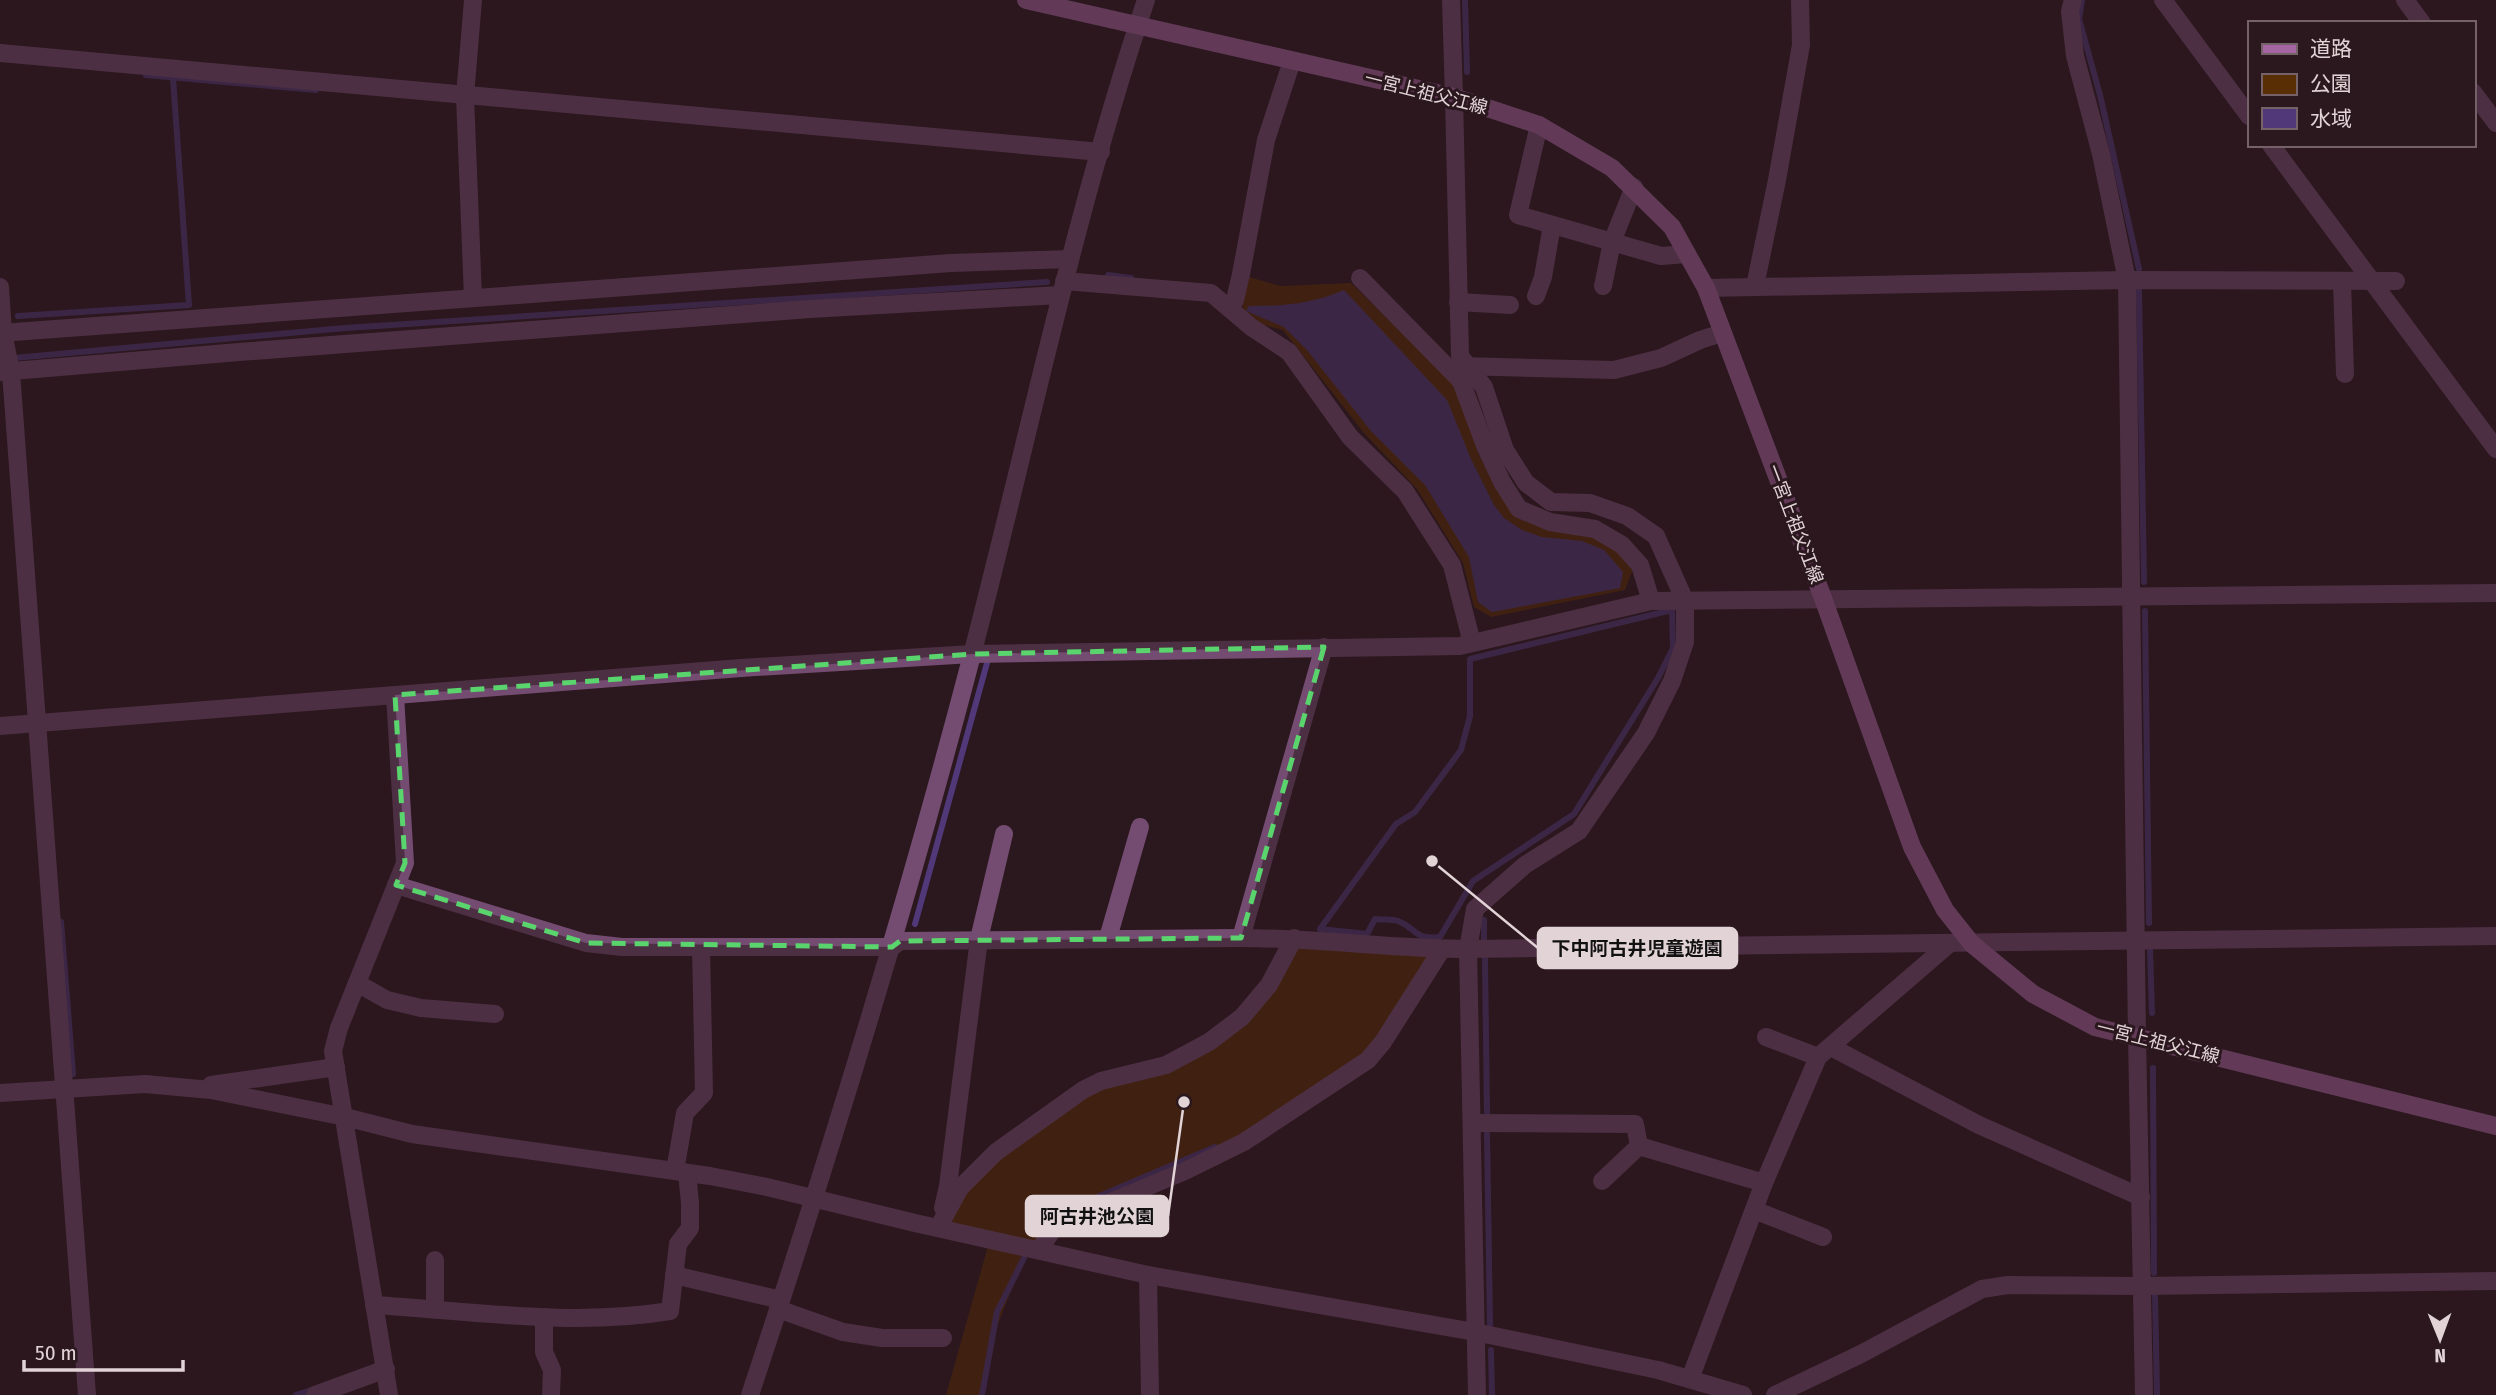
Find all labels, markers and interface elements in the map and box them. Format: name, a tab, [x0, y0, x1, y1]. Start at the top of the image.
legend	[2248, 21, 2475, 147]
text: 道路	[2310, 36, 2352, 62]
street label: 一宮上祖父江線	[1362, 67, 1490, 119]
text: 公園	[2310, 71, 2352, 97]
text: 水域	[2310, 106, 2352, 132]
street label: 一宮上祖父江線	[1762, 461, 1828, 587]
callout: 下中阿古井児童遊園	[1538, 928, 1737, 968]
text: 下中阿古井児童遊園	[1551, 937, 1723, 960]
street label: 一宮上祖父江線	[2094, 1016, 2222, 1068]
callout: 阿古井池公園	[1026, 1196, 1168, 1236]
text: 阿古井池公園	[1040, 1205, 1154, 1228]
north arrow	[2405, 1304, 2475, 1374]
scale bar	[24, 1328, 184, 1372]
text: 50 m	[35, 1340, 77, 1366]
text: N	[2434, 1344, 2446, 1367]

